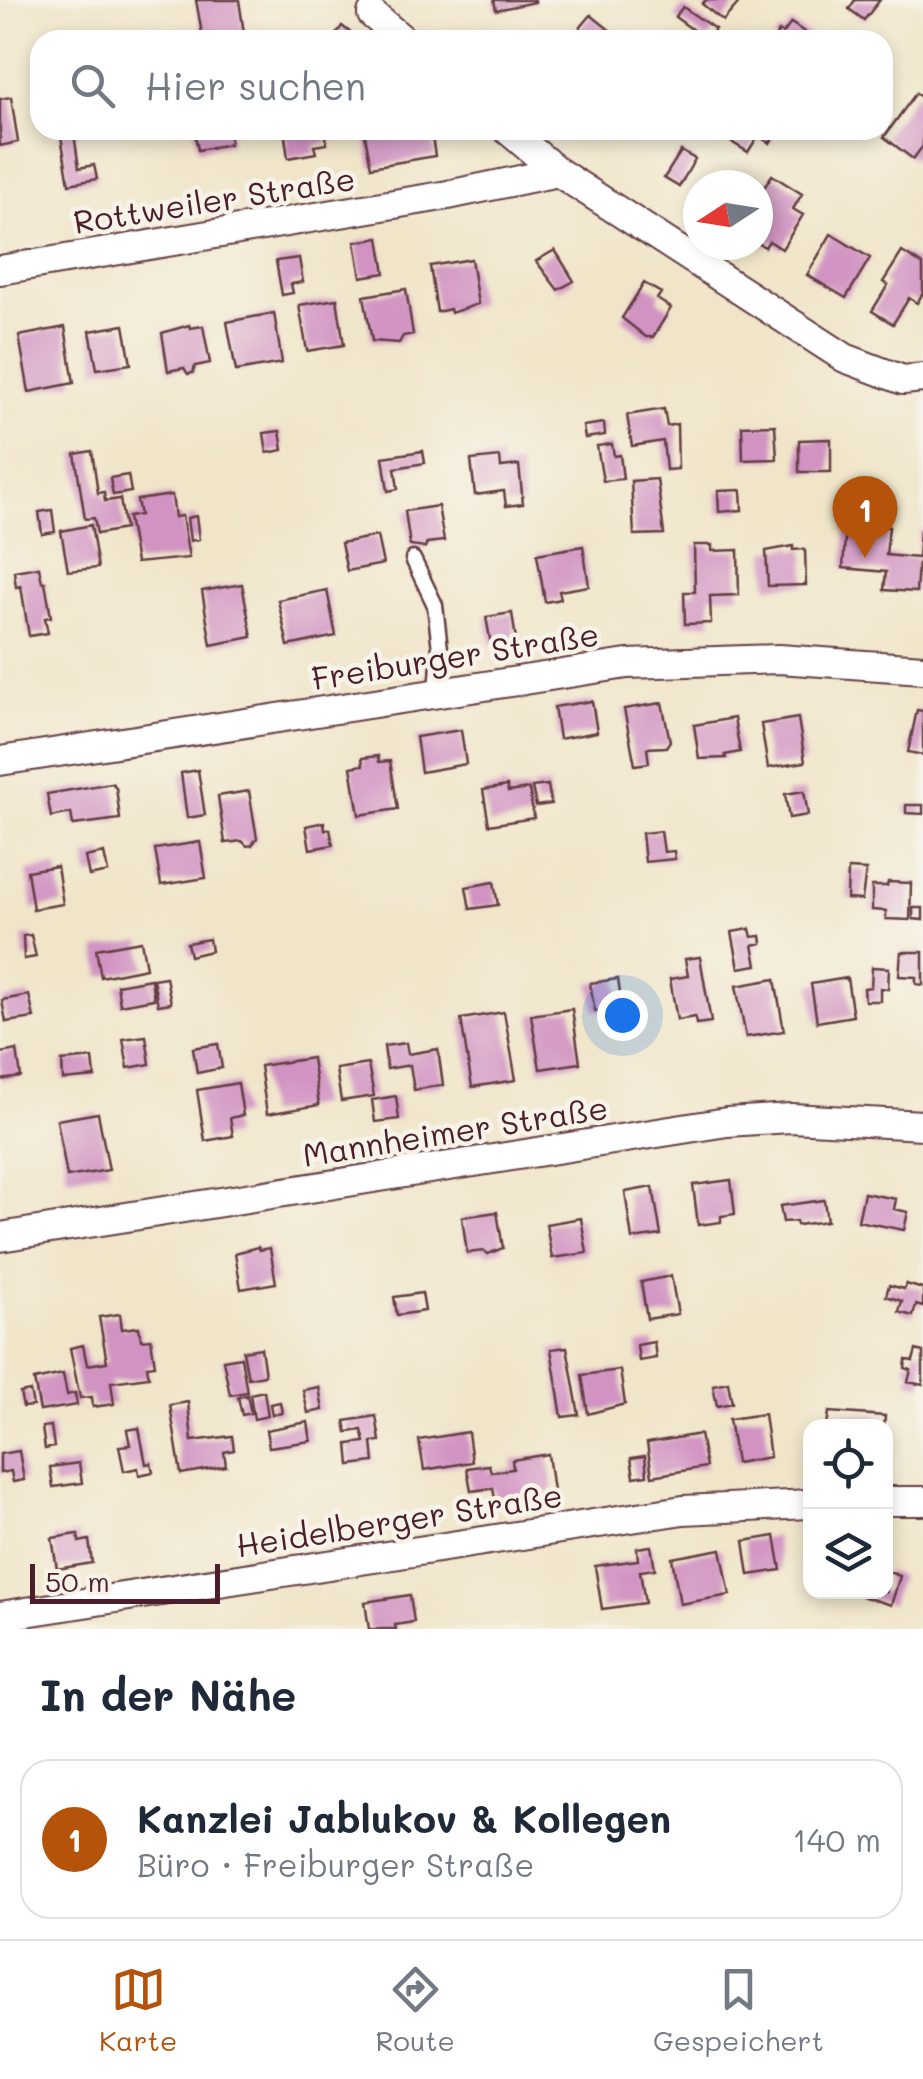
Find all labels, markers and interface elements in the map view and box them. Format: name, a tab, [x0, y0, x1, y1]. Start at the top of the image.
search box	[30, 30, 893, 140]
icon: search	[65, 58, 120, 113]
text: Hier suchen	[145, 60, 366, 110]
street label: Rottweiler Straße	[70, 156, 358, 242]
north arrow	[683, 170, 773, 260]
pin: 1	[832, 476, 898, 558]
street label: Freiburger Straße	[308, 612, 602, 698]
your location	[597, 990, 648, 1041]
street label: Mannheimer Straße	[299, 1085, 611, 1175]
map controls	[803, 1419, 893, 1599]
button: locate	[803, 1419, 893, 1509]
street label: Heidelberger Straße	[233, 1472, 565, 1566]
button: layers	[803, 1509, 893, 1599]
scale bar	[30, 1559, 220, 1604]
text: 50 m	[45, 1563, 110, 1599]
text: In der Nähe	[40, 1667, 296, 1722]
text: Kanzlei Jablukov & Kollegen	[137, 1793, 671, 1843]
text: 1	[67, 1818, 82, 1860]
text: 140 m	[792, 1818, 881, 1860]
text: Büro · Freiburger Straße	[137, 1843, 534, 1885]
tab: Karte	[99, 1962, 177, 2058]
tab: Route	[375, 1962, 455, 2058]
tab: Gespeichert	[653, 1962, 824, 2058]

